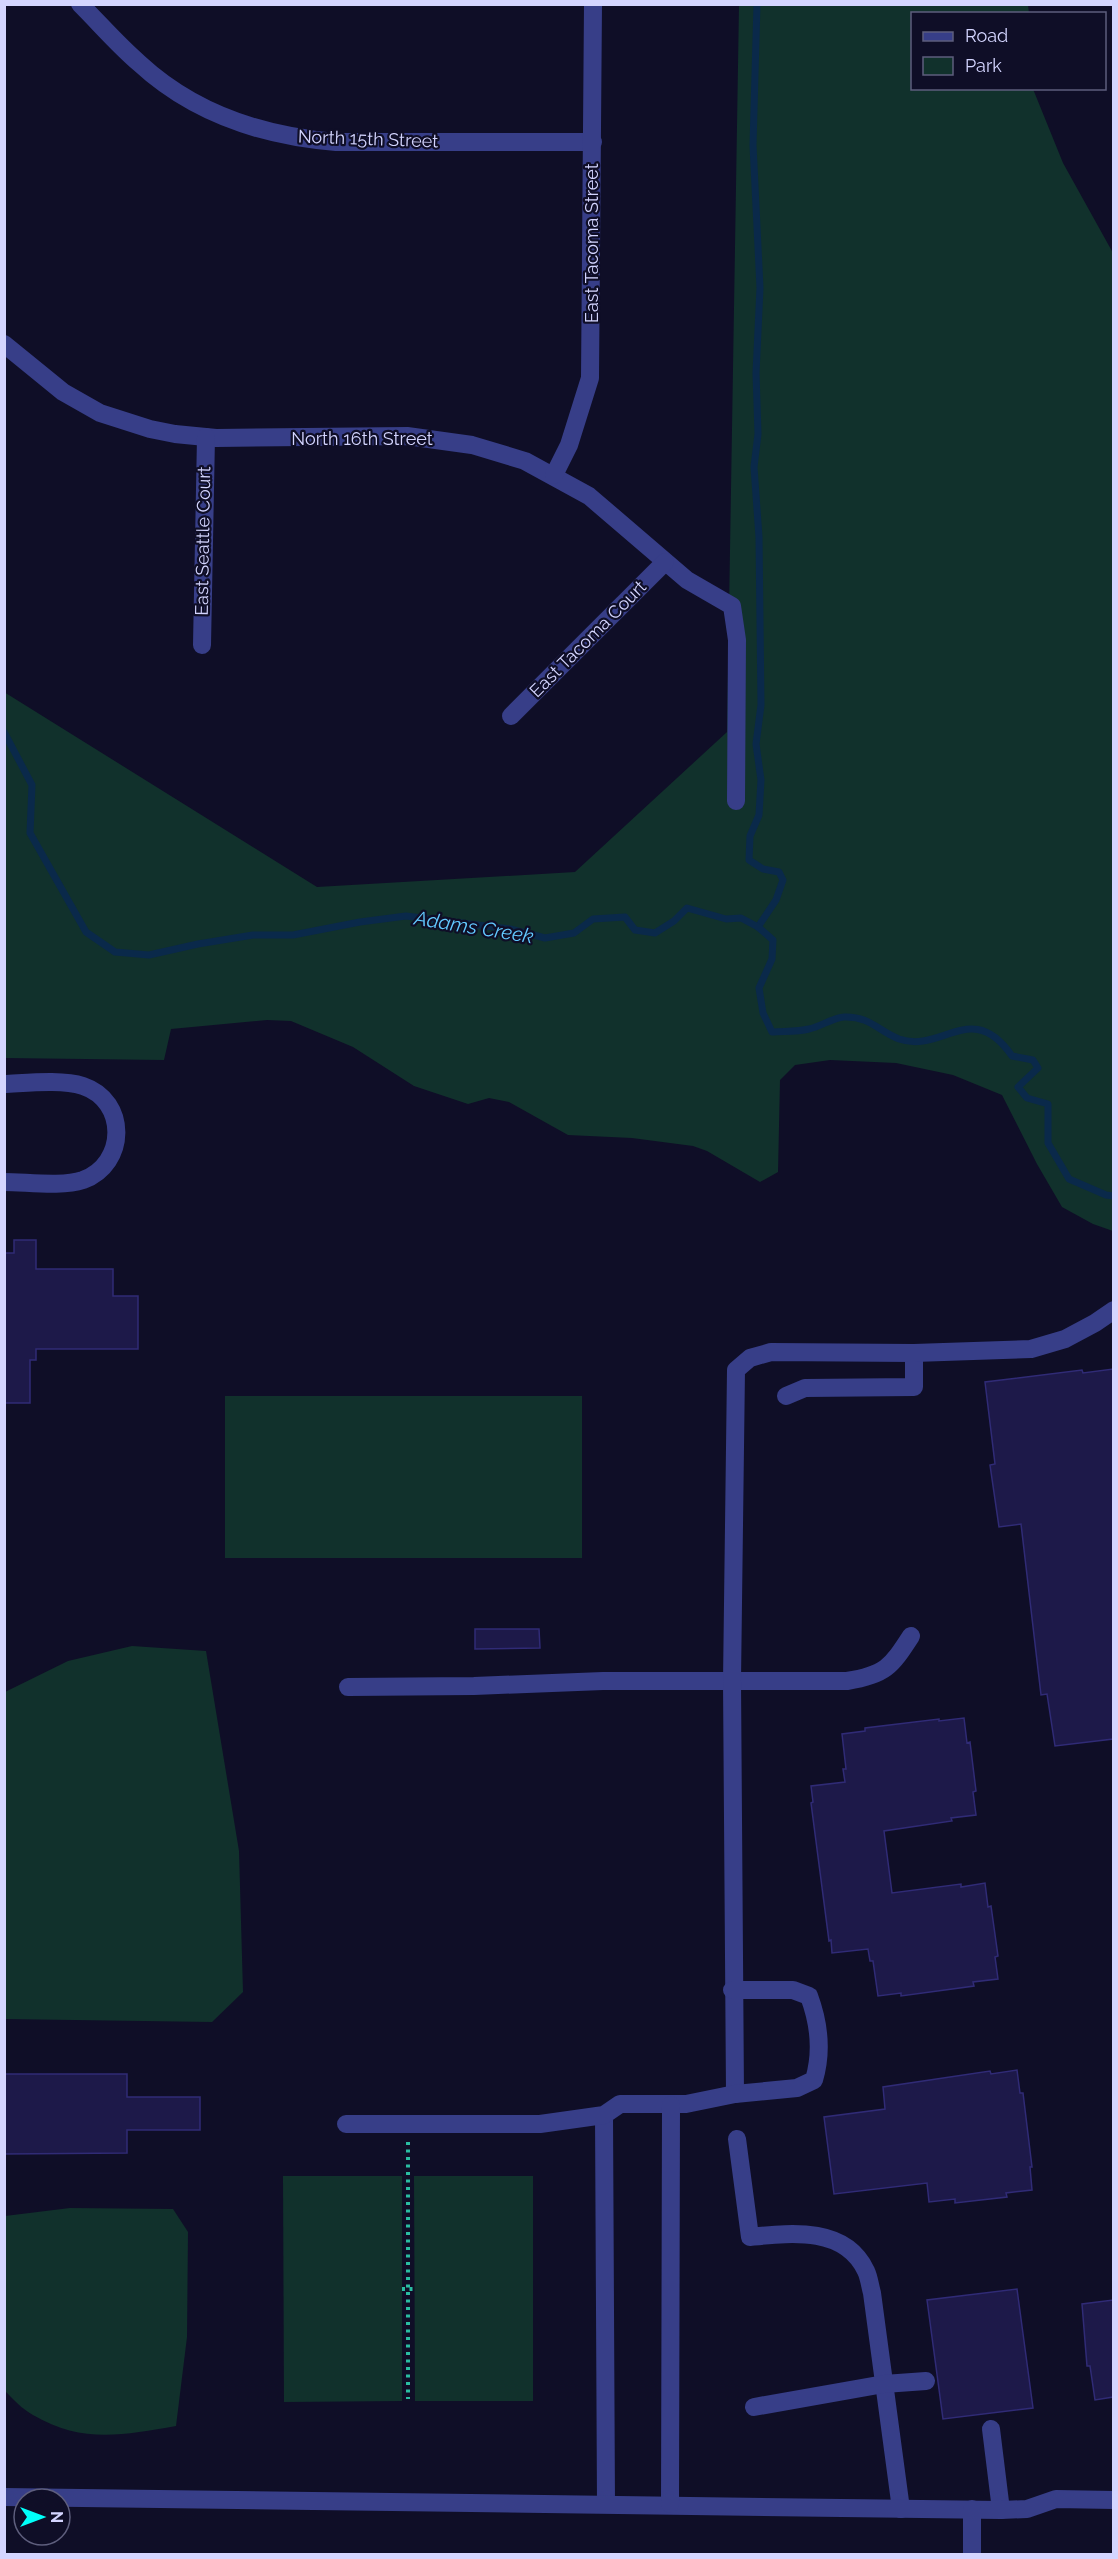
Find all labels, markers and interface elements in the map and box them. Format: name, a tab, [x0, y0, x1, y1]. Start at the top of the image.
legend	[911, 12, 1106, 90]
text: Road	[965, 25, 1008, 46]
text: Park	[965, 55, 1002, 76]
street label: North 15th Street	[297, 126, 439, 151]
street label: East Tacoma Street	[581, 163, 602, 323]
street label: North 16th Street	[291, 428, 433, 449]
street label: East Seattle Court	[191, 466, 214, 616]
street label: East Tacoma Court	[525, 576, 650, 701]
water label: Adams Creek	[412, 906, 536, 948]
north arrow	[12, 2487, 72, 2547]
text: N	[47, 2511, 66, 2523]

